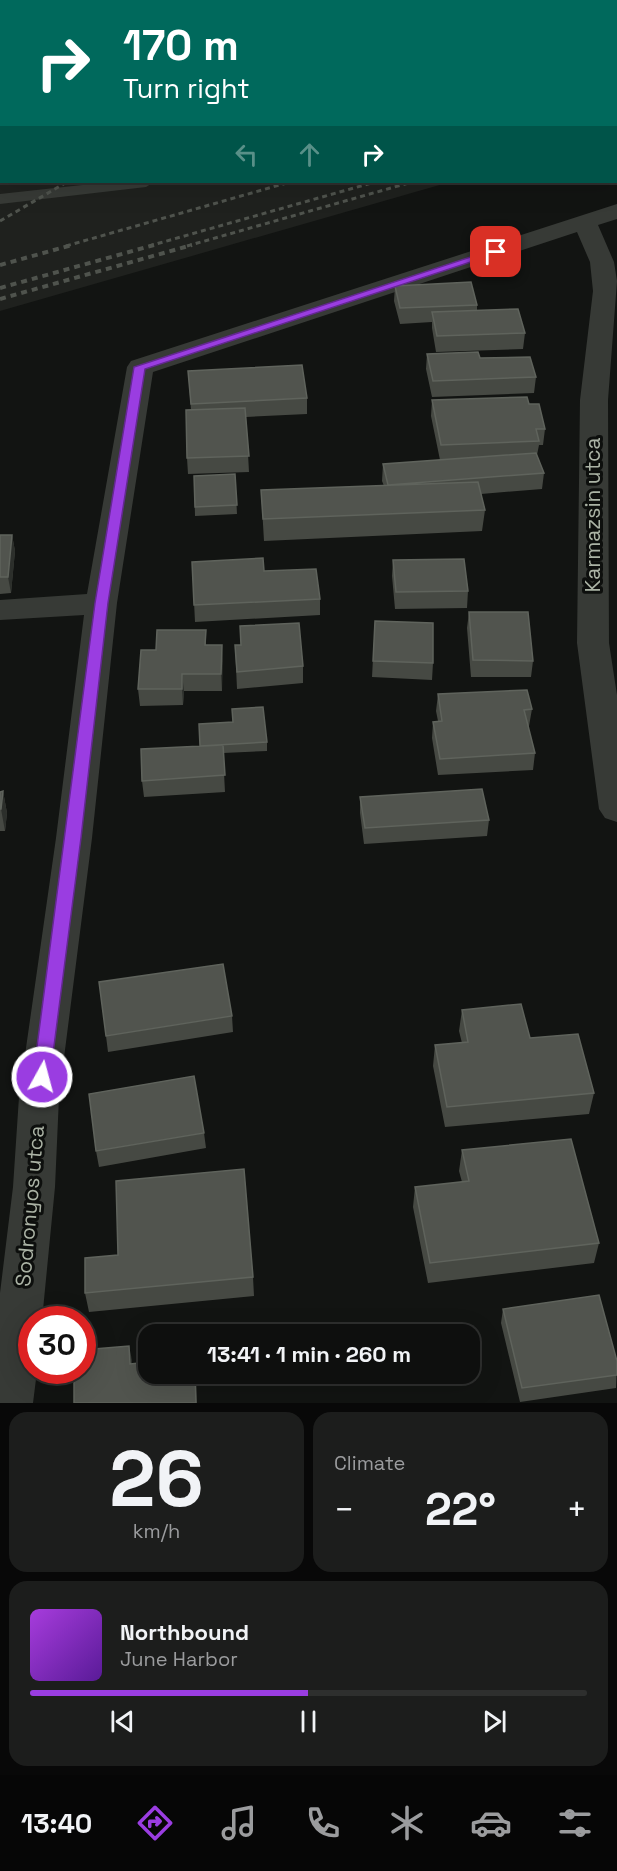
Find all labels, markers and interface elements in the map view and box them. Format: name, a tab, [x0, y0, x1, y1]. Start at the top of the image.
text: 170 m	[123, 19, 239, 72]
icon: right	[24, 24, 102, 102]
text: Turn right	[123, 71, 250, 106]
icon: left	[230, 138, 263, 171]
icon: ahead	[293, 138, 326, 171]
icon: right	[356, 138, 389, 171]
pin	[470, 226, 521, 277]
icon: arrive	[479, 235, 512, 268]
street label: Karmazsin utca	[579, 437, 606, 593]
position arrow	[10, 1045, 74, 1109]
street label: Sodronyos utca	[9, 1124, 50, 1288]
speed limit sign: 30	[18, 1306, 96, 1384]
text: 13:41 · 1 min · 260 m	[207, 1340, 411, 1368]
text: 26	[109, 1429, 204, 1529]
text: Climate	[334, 1450, 405, 1476]
text: 22°	[425, 1481, 496, 1538]
text: −	[334, 1489, 354, 1531]
text: +	[567, 1489, 587, 1531]
text: km/h	[133, 1518, 180, 1544]
text: Northbound	[120, 1618, 249, 1646]
text: June Harbor	[120, 1646, 238, 1672]
icon: previous	[106, 1705, 139, 1738]
icon: pause	[292, 1705, 325, 1738]
icon: next	[478, 1705, 511, 1738]
icon: directions	[134, 1802, 176, 1844]
icon: music	[218, 1802, 260, 1844]
icon: phone	[302, 1802, 344, 1844]
icon: climate	[386, 1802, 428, 1844]
icon: car	[470, 1802, 512, 1844]
icon: filters	[554, 1802, 596, 1844]
text: 13:40	[21, 1806, 92, 1841]

